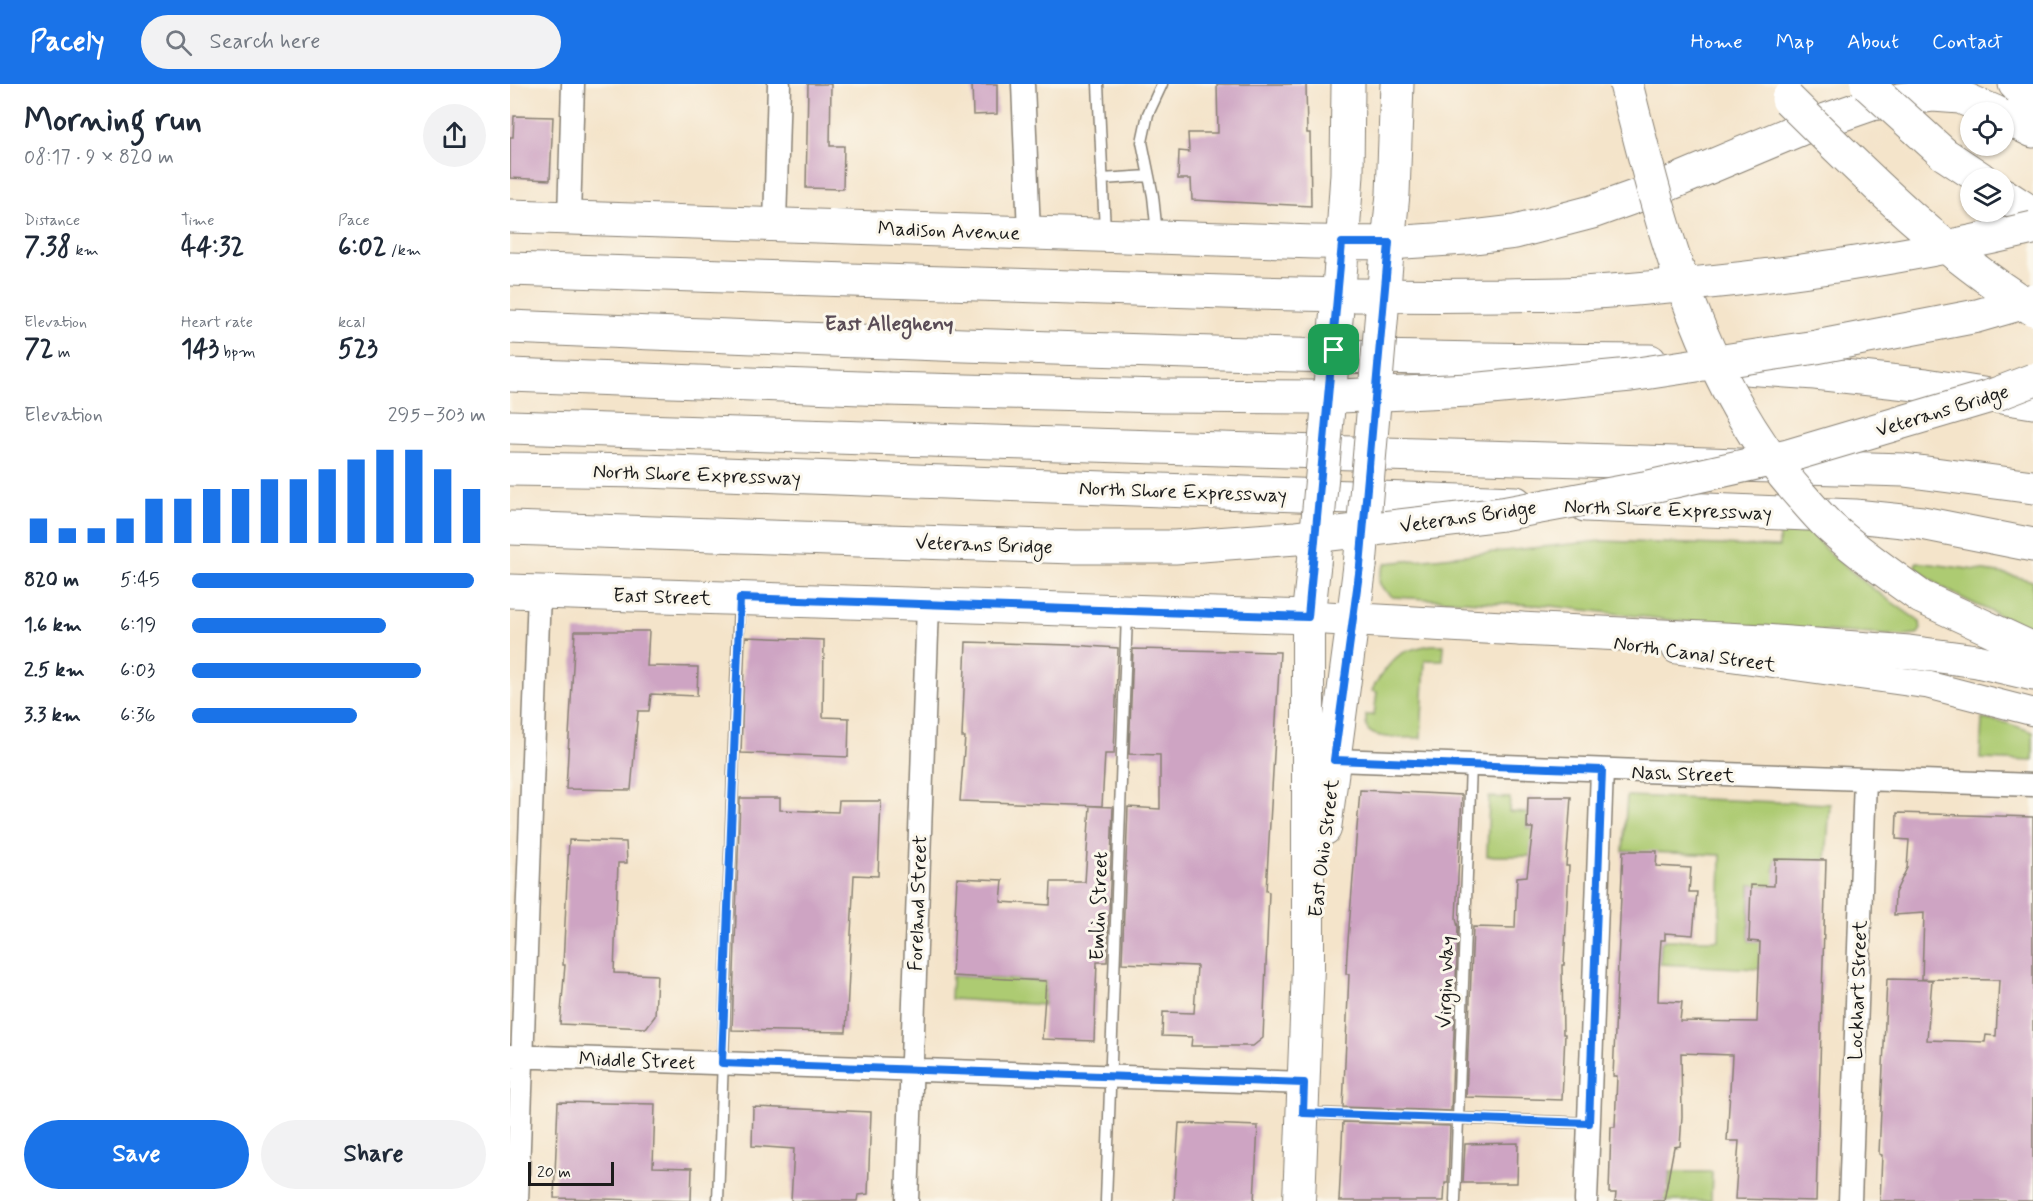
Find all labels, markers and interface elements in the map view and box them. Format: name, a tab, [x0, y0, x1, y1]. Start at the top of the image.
search box	[141, 15, 561, 69]
text: Pacely	[30, 24, 105, 61]
icon: search	[162, 26, 195, 59]
text: Search here	[210, 28, 320, 56]
text: Home	[1691, 28, 1743, 56]
text: Map	[1776, 28, 1814, 56]
text: About	[1847, 28, 1899, 56]
text: Contact	[1932, 28, 2003, 56]
text: Morning run	[24, 99, 202, 143]
map controls	[1960, 102, 2014, 222]
button: locate	[1960, 102, 2014, 156]
button: share	[423, 104, 486, 167]
text: 08:17 · 9 × 820 m	[24, 144, 174, 171]
button: layers	[1960, 168, 2014, 222]
text: Distance	[24, 210, 80, 231]
text: Time	[181, 210, 215, 231]
text: Pace	[338, 210, 370, 231]
street label: Madison Avenue	[877, 216, 1021, 247]
text: 7.38	[24, 231, 71, 265]
text: 44:32	[181, 231, 244, 265]
text: 6:02	[338, 231, 387, 265]
text: km	[71, 240, 99, 261]
text: /km	[387, 240, 421, 261]
district label: East Allegheny	[824, 310, 954, 340]
text: Elevation	[24, 312, 87, 333]
text: Heart rate	[181, 312, 253, 333]
text: kcal	[338, 312, 365, 333]
pin	[1308, 324, 1359, 375]
text: 72	[24, 333, 54, 367]
text: 143	[181, 333, 219, 367]
text: 523	[338, 333, 378, 367]
icon: arrive	[1317, 333, 1350, 366]
text: m	[54, 342, 71, 363]
text: bpm	[219, 342, 256, 363]
street label: Veterans Bridge	[1873, 378, 2013, 445]
text: Elevation	[24, 402, 103, 429]
text: 295–303 m	[388, 402, 486, 429]
street label: North Shore Expressway	[593, 458, 801, 493]
street label: North Shore Expressway	[1079, 475, 1287, 510]
street label: North Shore Expressway	[1564, 493, 1772, 528]
street label: Veterans Bridge	[1398, 495, 1538, 541]
street label: Veterans Bridge	[915, 530, 1053, 562]
text: 820 m	[24, 567, 79, 594]
text: 5:45	[120, 567, 160, 594]
street label: East Street	[613, 582, 712, 613]
text: 1.6 km	[24, 612, 82, 639]
text: 6:19	[120, 612, 156, 639]
street label: North Canal Street	[1612, 630, 1778, 679]
text: 2.5 km	[24, 657, 85, 684]
text: 6:03	[120, 657, 155, 684]
text: 3.3 km	[24, 702, 81, 729]
text: 6:36	[120, 702, 156, 729]
street label: Nash Street	[1631, 759, 1735, 790]
street label: East Ohio Street	[1303, 777, 1346, 919]
street label: Foreland Street	[903, 835, 934, 972]
street label: Emlin Street	[1084, 851, 1115, 961]
street label: Lockhart Street	[1843, 919, 1874, 1061]
street label: Virgin Way	[1431, 935, 1463, 1029]
street label: Middle Street	[578, 1046, 696, 1077]
button: Save	[24, 1120, 249, 1189]
button: Share	[261, 1120, 486, 1189]
scale bar	[528, 1159, 614, 1186]
text: 20 m	[537, 1162, 571, 1183]

